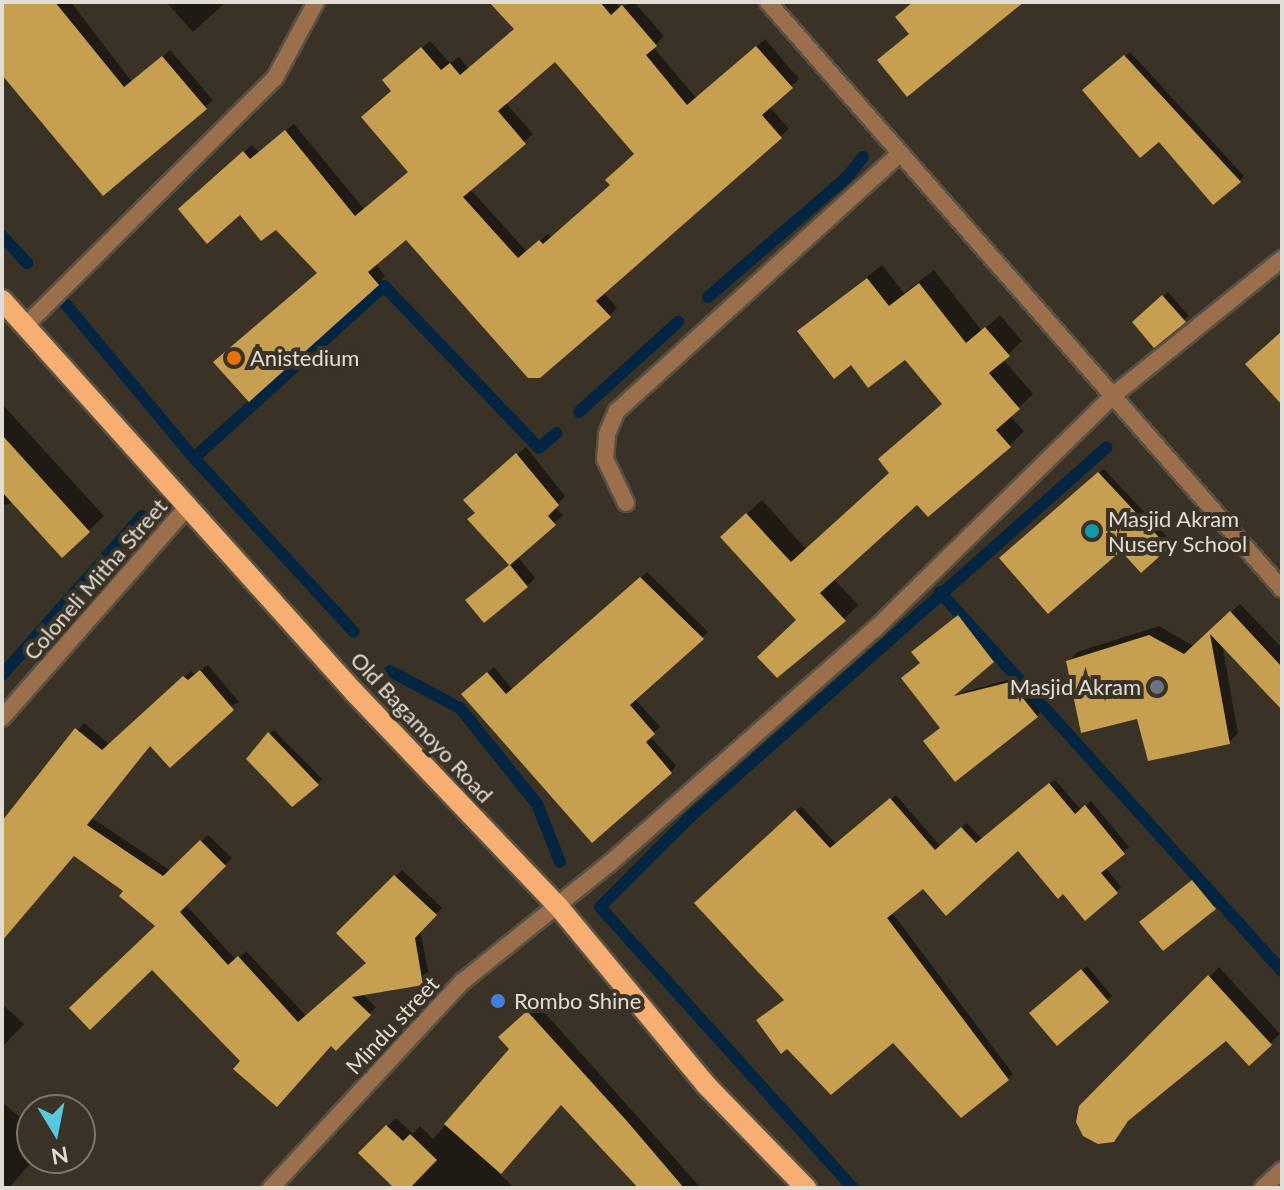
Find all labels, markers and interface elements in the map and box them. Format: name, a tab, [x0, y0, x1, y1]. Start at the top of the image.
place label: Anistedium	[250, 345, 359, 371]
marker: Anistedium	[225, 349, 243, 367]
street label: Coloneli Mitha Street	[18, 493, 172, 665]
place label: Masjid Akram Nusery School	[1108, 505, 1248, 556]
marker: Masjid Akram Nusery School	[1083, 522, 1101, 540]
street label: Old Bagamoyo Road	[345, 646, 499, 808]
place label: Masjid Akram	[1009, 674, 1141, 700]
marker: Masjid Akram	[1148, 678, 1166, 696]
street label: Mindu street	[340, 971, 444, 1079]
place label: Rombo Shine	[514, 988, 641, 1014]
marker: Rombo Shine	[489, 992, 507, 1010]
north arrow	[16, 1094, 96, 1174]
text: N	[49, 1141, 71, 1171]

